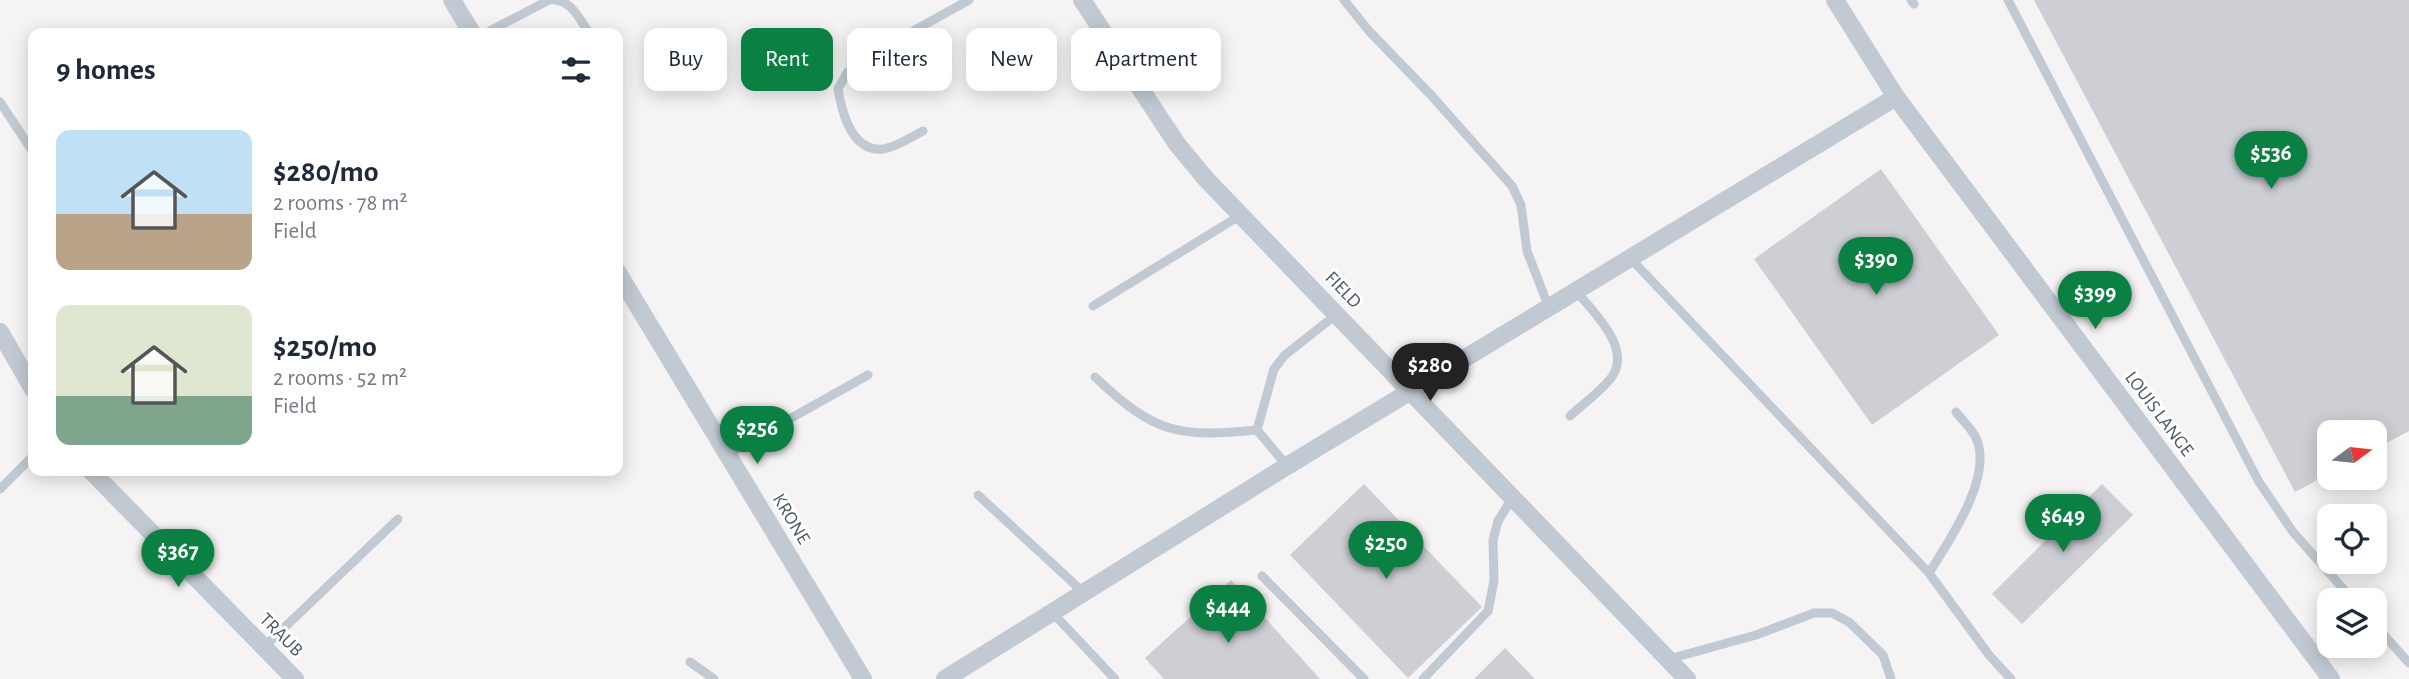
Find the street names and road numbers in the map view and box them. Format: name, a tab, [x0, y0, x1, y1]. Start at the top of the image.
street label: FIELD	[1321, 268, 1365, 312]
street label: LOUIS LANGE	[2121, 368, 2197, 460]
street label: KRONE	[769, 491, 813, 547]
street label: TRAUB	[256, 610, 306, 660]

